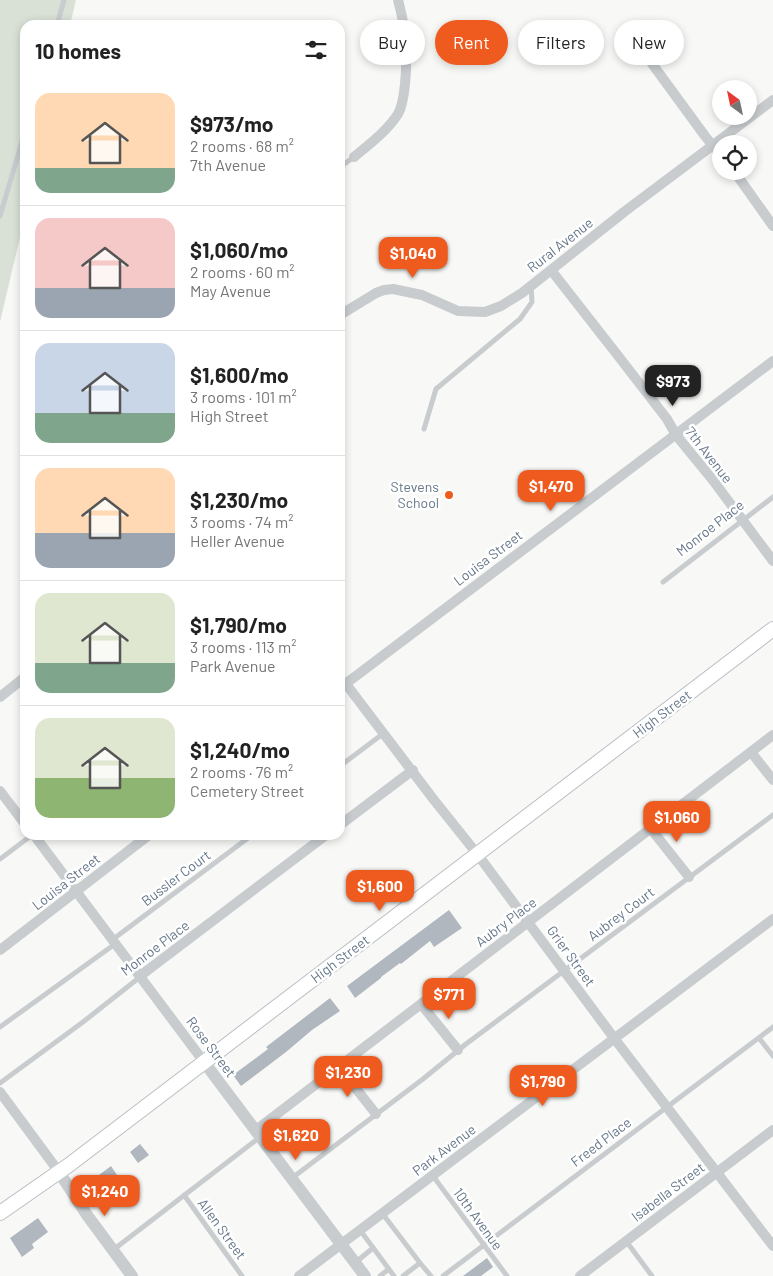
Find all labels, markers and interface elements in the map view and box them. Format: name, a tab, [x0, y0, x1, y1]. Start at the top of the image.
chip: Buy	[360, 20, 425, 65]
chip: Rent	[435, 20, 508, 65]
chip: Filters	[518, 20, 604, 65]
chip: New	[614, 20, 684, 65]
icon: filters	[302, 36, 330, 64]
text: 10 homes	[35, 38, 121, 63]
north arrow	[712, 80, 758, 125]
map controls	[712, 80, 757, 180]
text: $973/mo	[190, 111, 273, 136]
icon: home	[75, 113, 135, 173]
button: locate	[712, 135, 757, 180]
text: 2 rooms · 68 m²	[190, 136, 294, 155]
text: 7th Avenue	[190, 155, 266, 174]
street label: Rural Avenue	[523, 214, 596, 276]
pin: $1,040	[372, 236, 454, 279]
text: $1,060/mo	[190, 237, 288, 262]
icon: home	[75, 238, 135, 298]
text: $1,040	[390, 243, 436, 262]
text: 2 rooms · 60 m²	[190, 262, 295, 281]
text: May Avenue	[190, 281, 271, 300]
text: $1,600/mo	[190, 362, 289, 387]
icon: home	[75, 363, 135, 423]
pin: $973	[643, 364, 703, 407]
text: $973	[656, 371, 690, 390]
text: 3 rooms · 101 m²	[190, 387, 297, 406]
text: High Street	[190, 406, 269, 425]
street label: 7th Avenue	[682, 423, 737, 486]
pin: $1,470	[510, 470, 592, 512]
text: $1,470	[529, 476, 573, 495]
place label: Stevens School	[391, 478, 439, 511]
text: $1,230/mo	[190, 487, 288, 512]
icon: home	[75, 488, 135, 548]
marker: Stevens School	[443, 489, 455, 501]
street label: Monroe Place	[672, 496, 747, 559]
text: 3 rooms · 74 m²	[190, 512, 293, 531]
street label: Louisa Street	[450, 526, 525, 589]
text: Heller Avenue	[190, 531, 285, 550]
text: $1,790/mo	[190, 612, 287, 637]
icon: home	[75, 613, 135, 673]
text: 3 rooms · 113 m²	[190, 637, 296, 656]
text: Park Avenue	[190, 656, 276, 675]
street label: High Street	[629, 686, 694, 741]
text: $1,240/mo	[190, 737, 290, 762]
icon: home	[75, 738, 135, 798]
text: 2 rooms · 76 m²	[190, 762, 293, 781]
text: Cemetery Street	[190, 781, 304, 800]
pin: $1,060	[636, 800, 718, 843]
text: $1,060	[654, 807, 700, 826]
street label: Bussler Court	[138, 846, 214, 909]
street label: Louisa Street	[28, 850, 103, 913]
pin: $1,600	[339, 870, 421, 912]
text: $1,600	[357, 876, 403, 895]
street label: Aubrey Court	[584, 883, 657, 944]
street label: Aubry Place	[472, 893, 539, 950]
street label: Monroe Place	[117, 916, 192, 979]
street label: Grier Street	[544, 922, 599, 989]
street label: High Street	[307, 931, 372, 986]
pin: $771	[419, 978, 479, 1020]
text: $771	[434, 984, 464, 1003]
street label: Rose Street	[183, 1013, 240, 1080]
pin: $1,230	[307, 1056, 389, 1098]
text: $1,230	[325, 1062, 371, 1081]
pin: $1,790	[502, 1064, 584, 1107]
text: $1,790	[521, 1071, 565, 1090]
street label: Freed Place	[567, 1113, 634, 1170]
pin: $1,620	[255, 1118, 337, 1161]
street label: Park Avenue	[409, 1120, 479, 1179]
text: $1,620	[273, 1125, 319, 1144]
street label: Isabella Street	[628, 1159, 708, 1225]
pin: $1,240	[64, 1174, 146, 1217]
text: $1,240	[82, 1181, 128, 1200]
street label: 10th Avenue	[450, 1184, 507, 1253]
street label: Allen Street	[195, 1195, 250, 1262]

